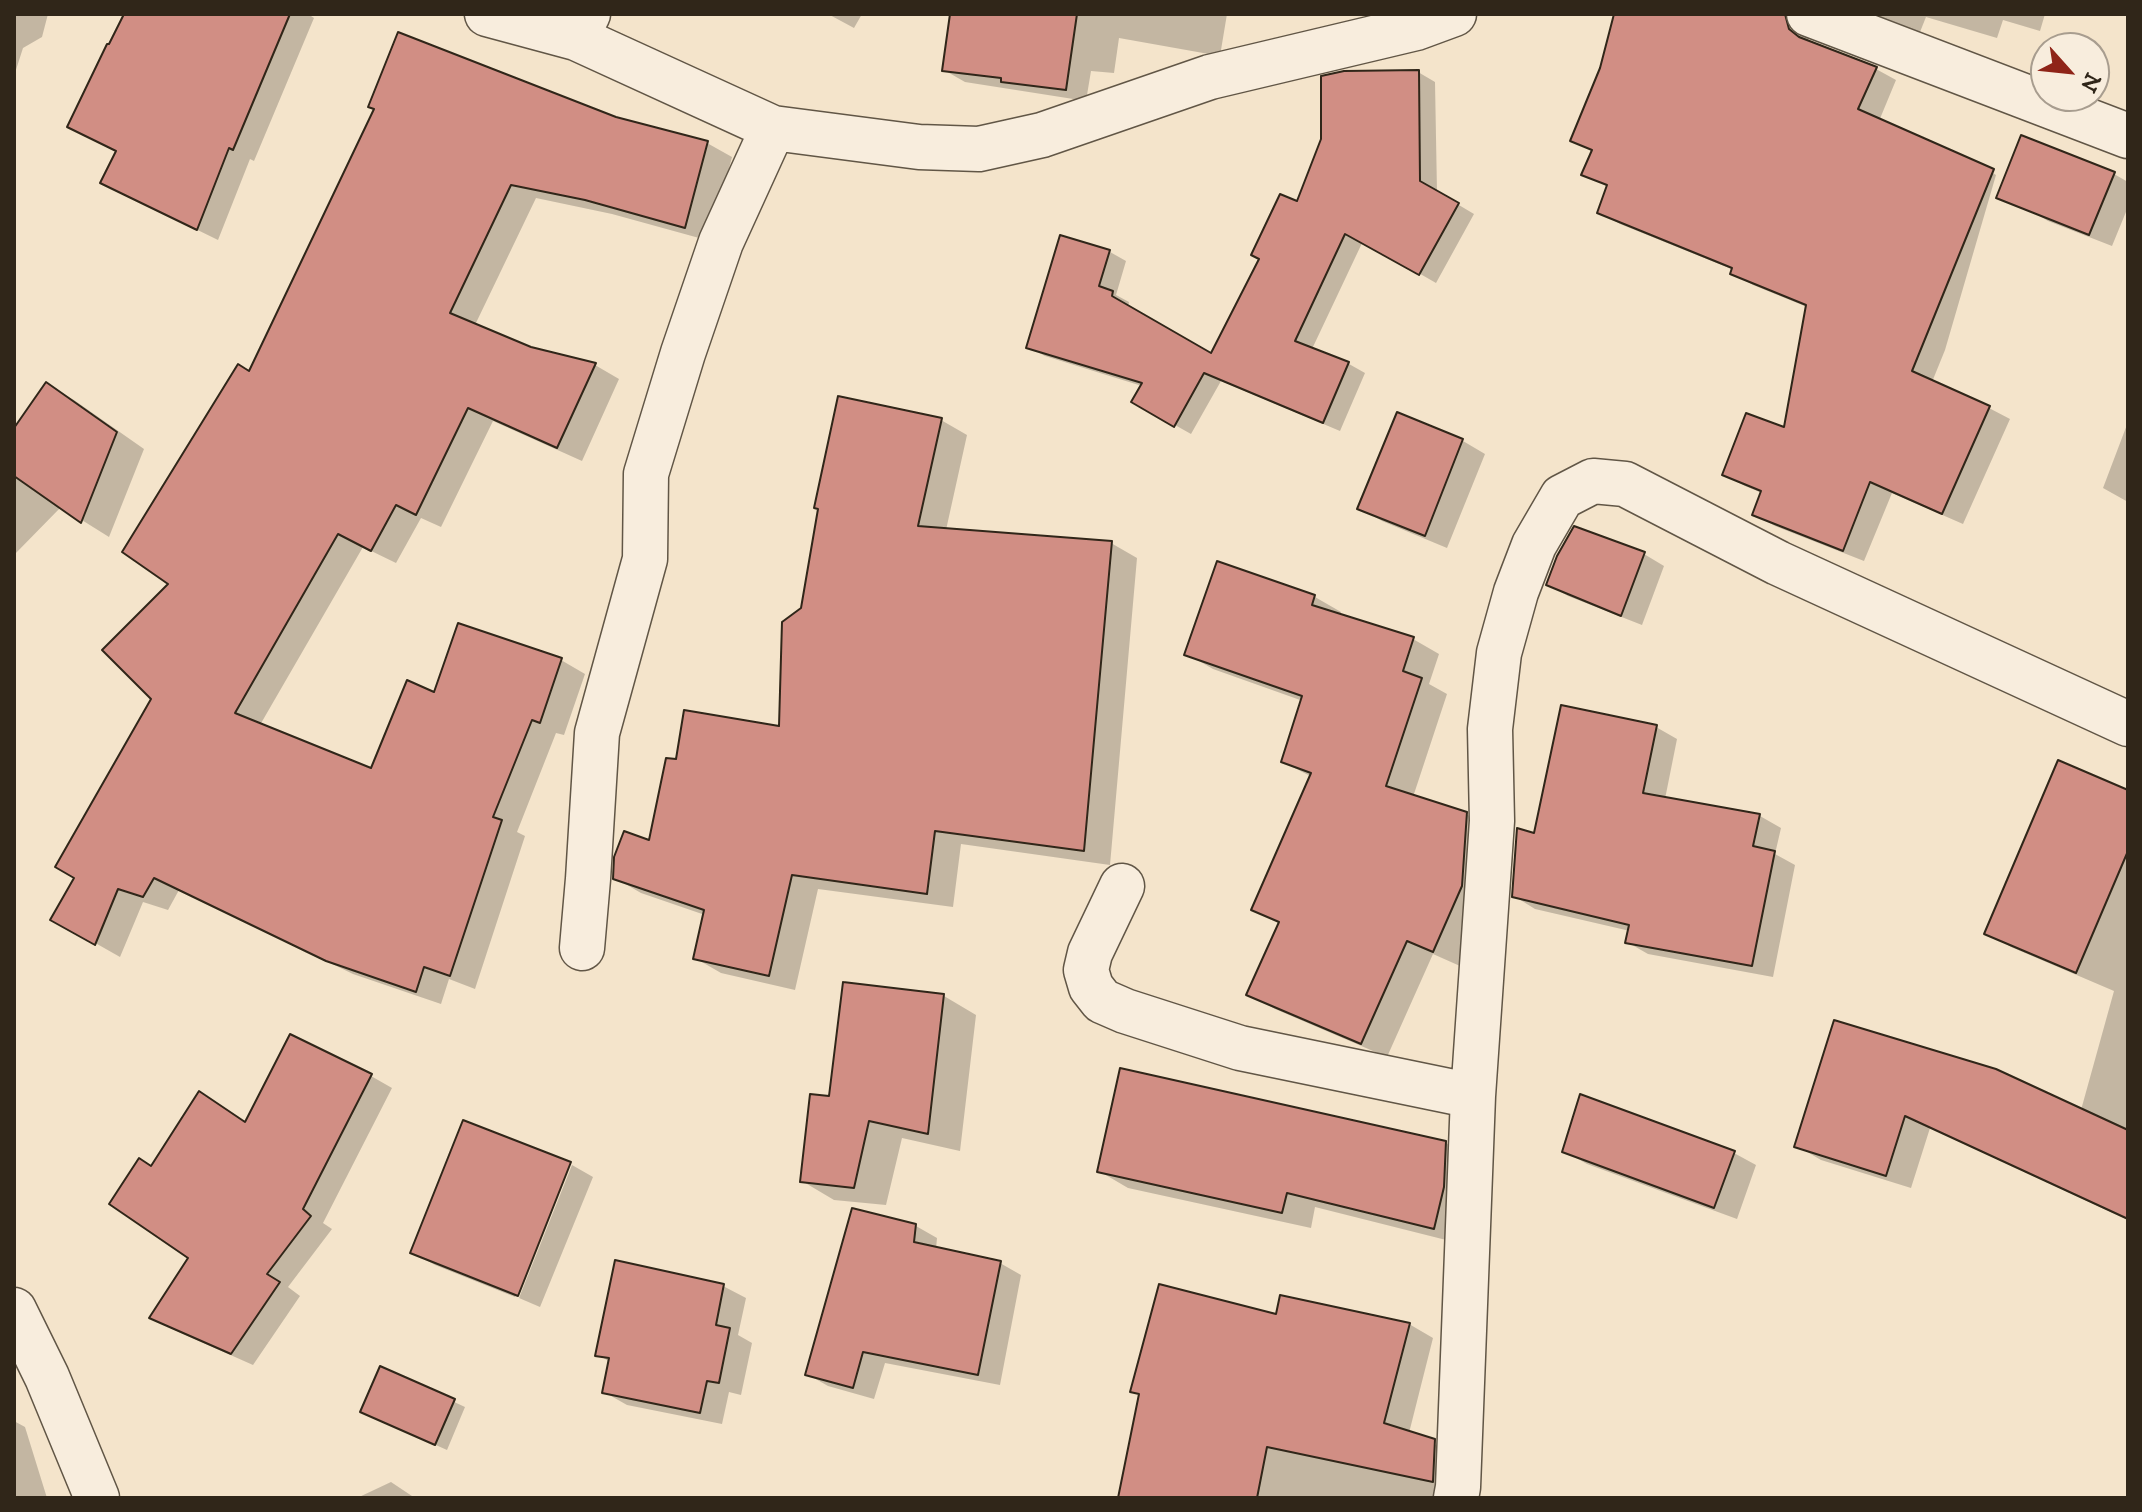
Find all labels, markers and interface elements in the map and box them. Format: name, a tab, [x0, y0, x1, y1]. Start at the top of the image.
north arrow	[2030, 32, 2110, 112]
text: N	[2074, 68, 2106, 96]

